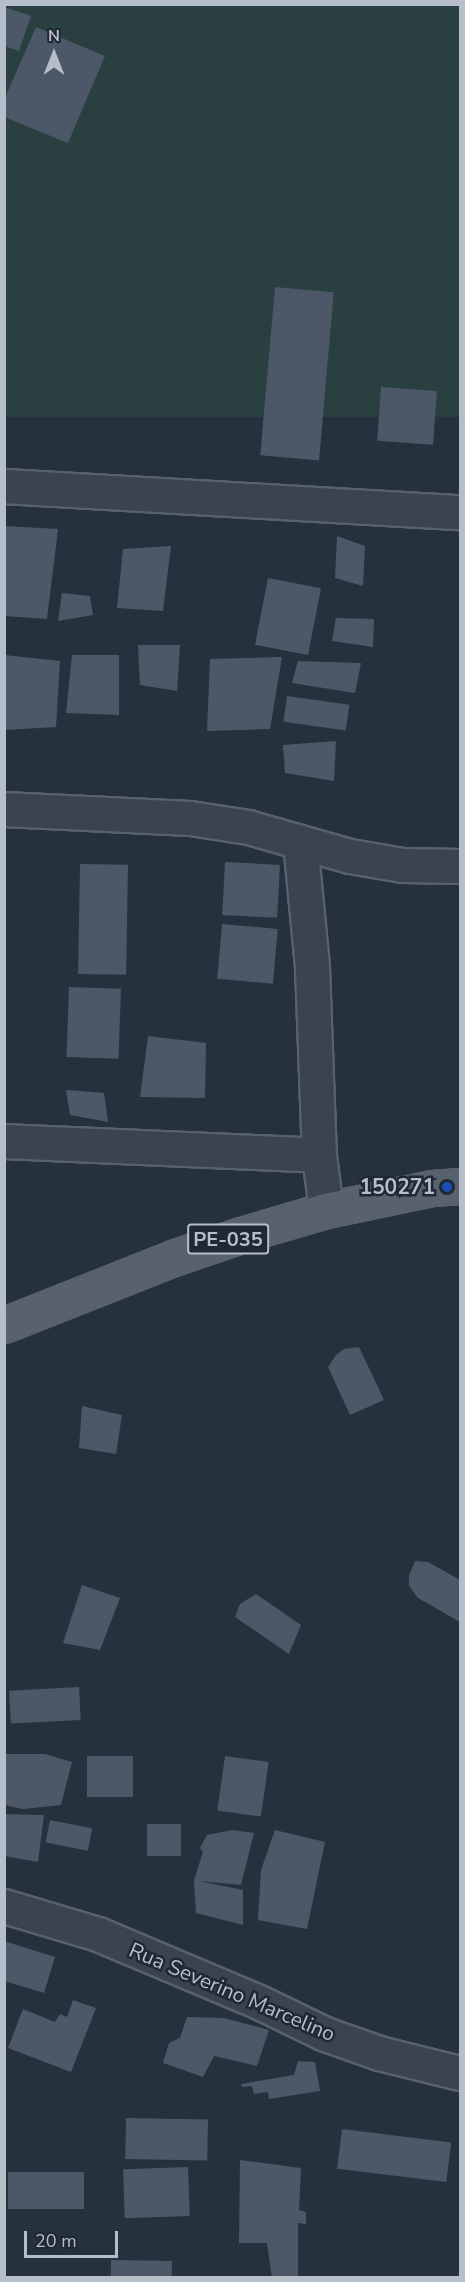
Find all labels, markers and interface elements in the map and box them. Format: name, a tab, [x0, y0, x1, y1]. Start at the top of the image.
north arrow	[24, 24, 84, 84]
text: N	[48, 25, 60, 47]
place label: 150271	[359, 1174, 435, 1200]
marker: 150271	[440, 1180, 454, 1194]
road number: PE-035	[186, 1222, 270, 1256]
street label: Rua Severino Marcelino	[125, 1937, 339, 2047]
scale bar	[27, 2219, 122, 2257]
text: 20 m	[35, 2229, 77, 2253]

